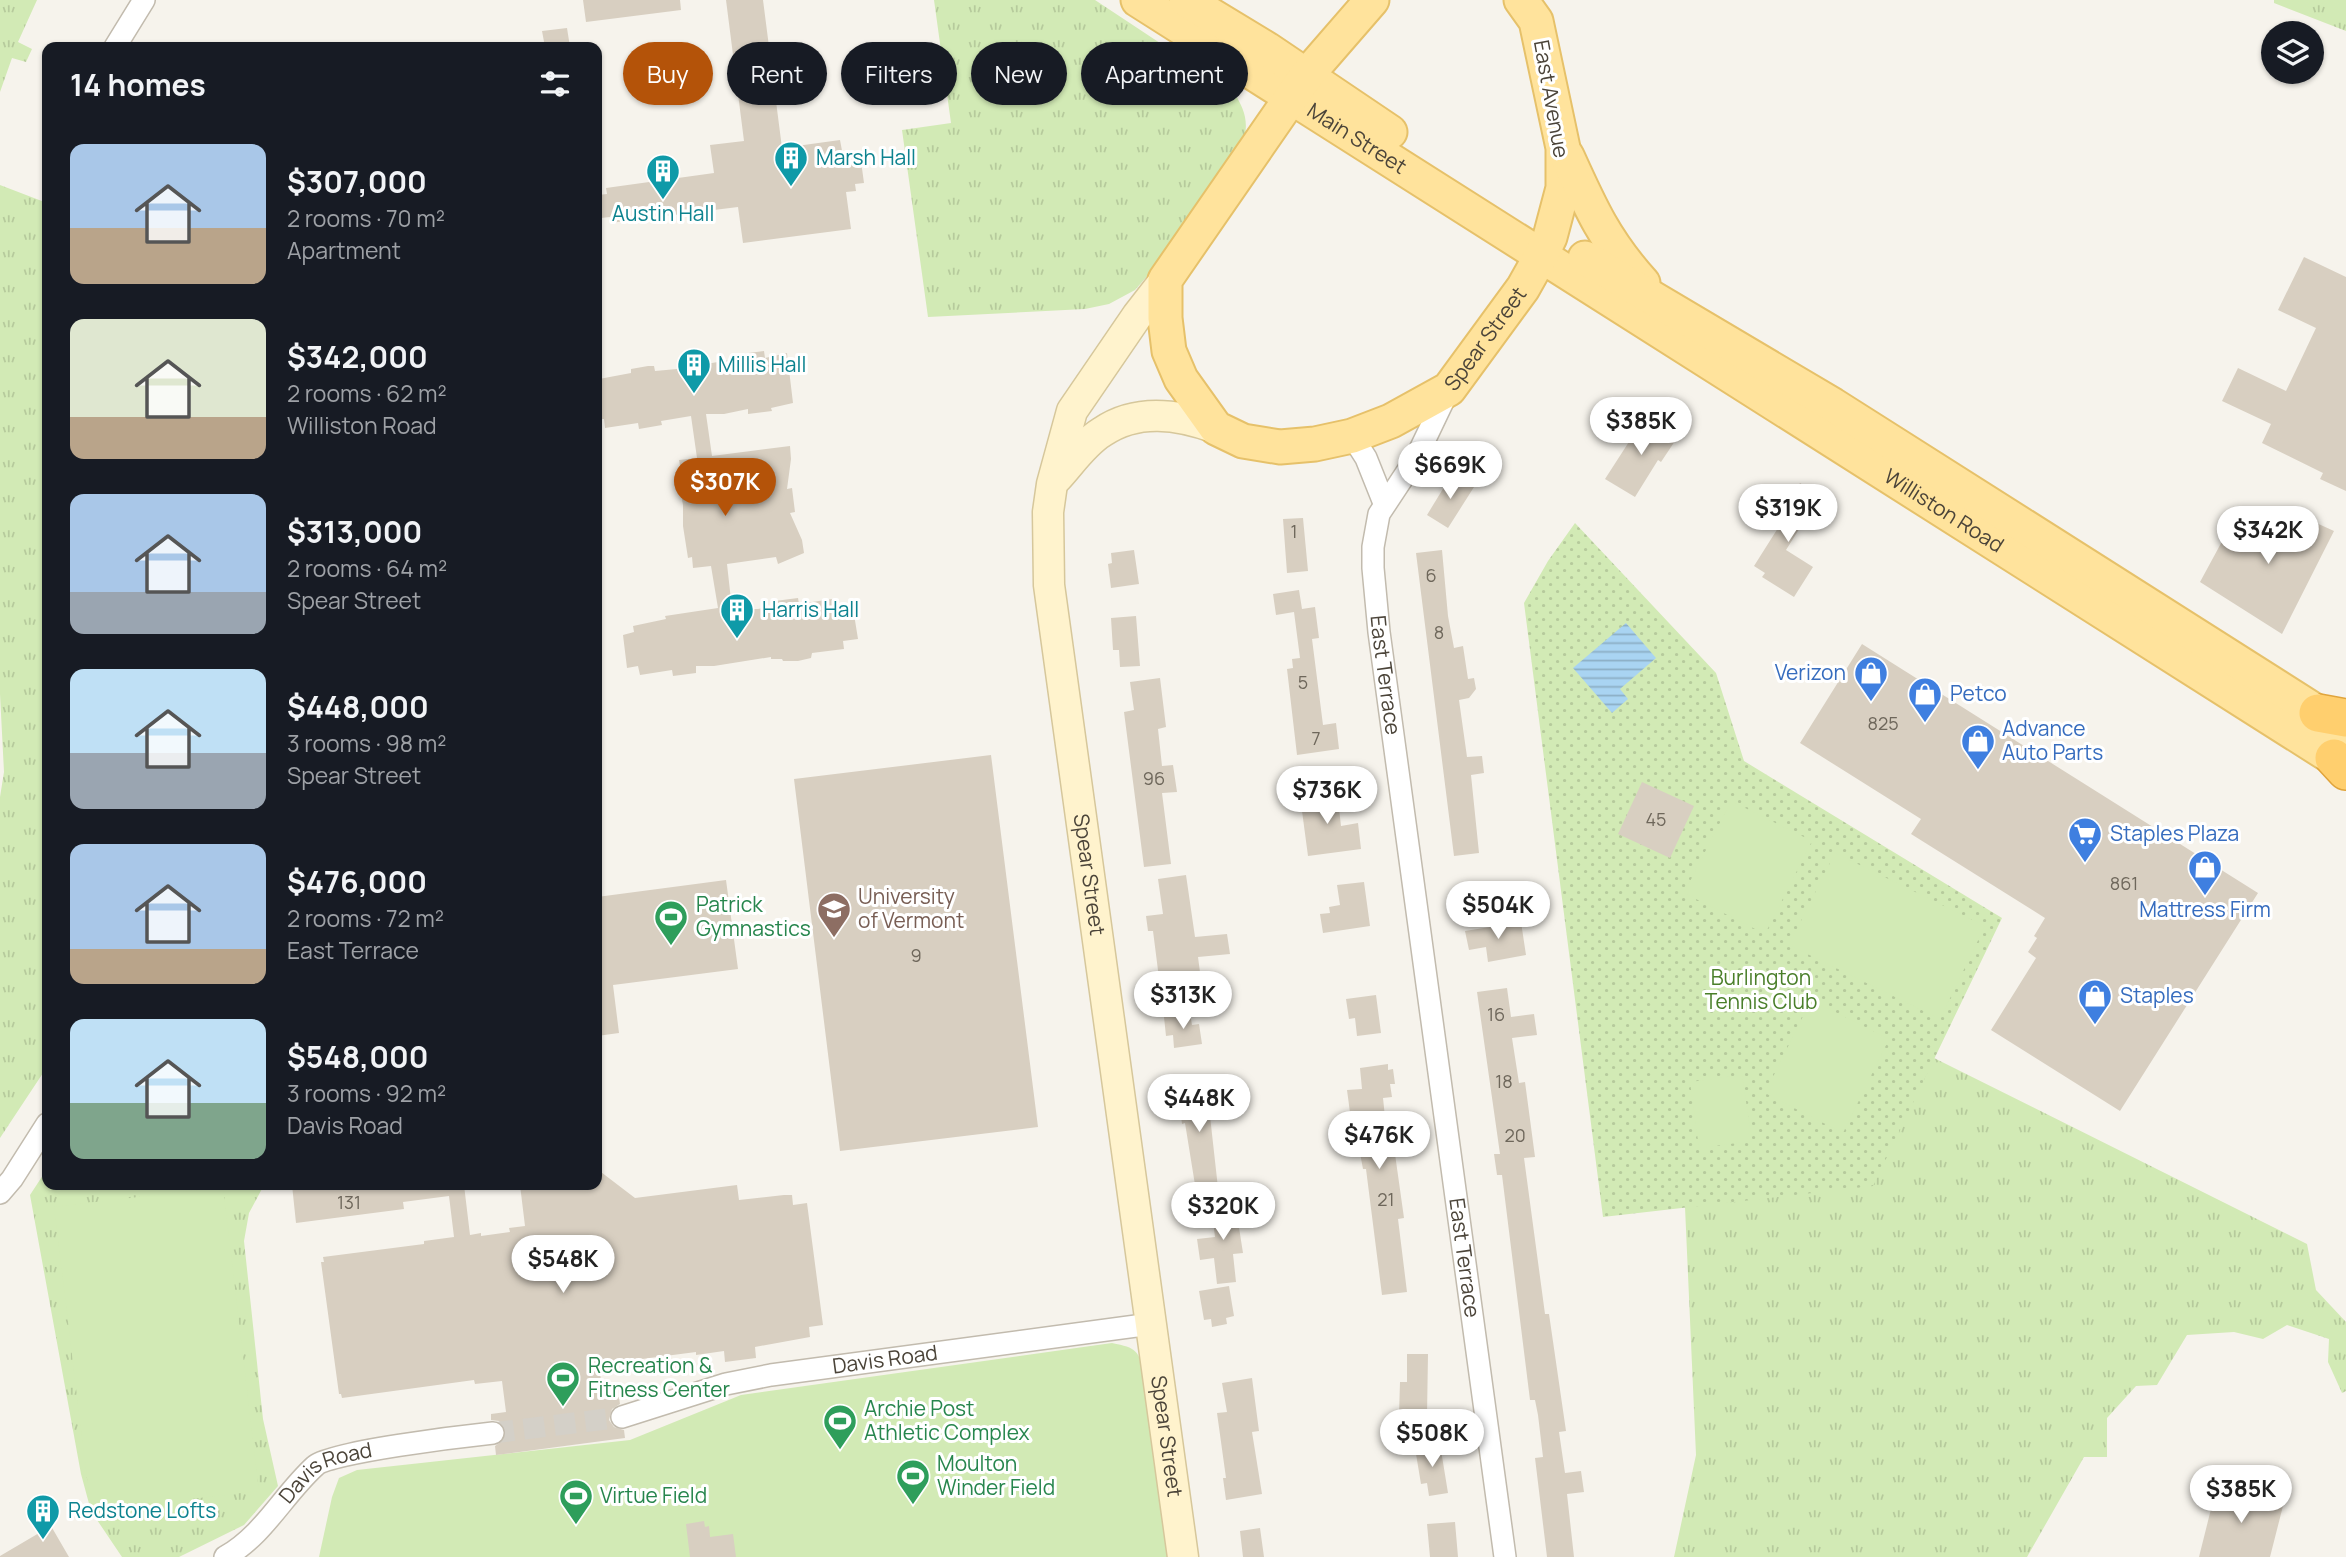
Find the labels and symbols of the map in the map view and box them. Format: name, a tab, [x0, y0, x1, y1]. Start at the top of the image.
street label: East Avenue	[1528, 38, 1576, 160]
street label: Main Street	[1302, 96, 1412, 180]
building icon: Marsh Hall	[772, 139, 810, 188]
place label: Marsh Hall	[816, 143, 916, 171]
building icon: Austin Hall	[644, 152, 682, 201]
place label: Austin Hall	[612, 199, 714, 227]
street label: Spear Street	[1437, 281, 1532, 396]
building icon: Millis Hall	[675, 346, 713, 395]
place label: Millis Hall	[718, 350, 806, 378]
pin: $385K	[1592, 398, 1690, 457]
pin: $669K	[1401, 442, 1499, 501]
pin: $307K	[676, 458, 774, 518]
street label: Williston Road	[1879, 462, 2009, 558]
pin: $319K	[1739, 484, 1837, 544]
pin: $342K	[2219, 506, 2317, 566]
house number: 1	[1290, 519, 1298, 543]
house number: 6	[1425, 563, 1437, 587]
building icon: Harris Hall	[718, 591, 756, 640]
place label: Harris Hall	[762, 595, 859, 623]
street label: East Terrace	[1365, 614, 1408, 737]
house number: 8	[1434, 620, 1444, 644]
shop icon: Verizon	[1852, 654, 1890, 703]
place label: Verizon	[1775, 658, 1846, 686]
house number: 5	[1298, 670, 1308, 694]
shop icon: Petco	[1906, 675, 1944, 724]
place label: Petco	[1950, 679, 2007, 707]
house number: 825	[1867, 711, 1899, 735]
place label: Advance Auto Parts	[2002, 714, 2103, 766]
shop icon: Advance Auto Parts	[1959, 722, 1997, 771]
house number: 7	[1311, 726, 1321, 750]
house number: 96	[1143, 766, 1165, 790]
pin: $736K	[1278, 766, 1376, 826]
house number: 45	[1645, 807, 1667, 831]
street label: Spear Street	[1068, 812, 1112, 937]
supermarket icon: Staples Plaza	[2066, 815, 2104, 864]
place label: Staples Plaza	[2110, 819, 2239, 847]
shop icon: Mattress Firm	[2186, 848, 2224, 897]
house number: 861	[2110, 871, 2138, 895]
pin: $504K	[1449, 881, 1547, 941]
place label: University of Vermont	[858, 882, 964, 934]
place label: Patrick Gymnastics	[696, 890, 811, 942]
school or university icon: University of Vermont	[815, 890, 853, 939]
place label: Mattress Firm	[2139, 895, 2271, 923]
sports icon: Patrick Gymnastics	[652, 898, 690, 947]
house number: 9	[910, 943, 922, 967]
park label: Burlington Tennis Club	[1705, 963, 1817, 1015]
pin: $313K	[1134, 972, 1232, 1031]
shop icon: Staples	[2076, 977, 2114, 1026]
place label: Staples	[2120, 981, 2194, 1009]
house number: 16	[1487, 1002, 1505, 1026]
house number: 18	[1495, 1069, 1513, 1093]
pin: $448K	[1150, 1074, 1248, 1134]
pin: $476K	[1330, 1112, 1428, 1171]
house number: 20	[1504, 1123, 1526, 1147]
pin: $320K	[1174, 1182, 1272, 1242]
house number: 21	[1377, 1187, 1395, 1211]
house number: 131	[337, 1190, 361, 1214]
street label: East Terrace	[1443, 1196, 1487, 1319]
pin: $548K	[514, 1236, 612, 1295]
street label: Davis Road	[830, 1338, 939, 1380]
place label: Recreation & Fitness Center	[588, 1351, 731, 1403]
sports icon: Recreation & Fitness Center	[544, 1359, 582, 1408]
street label: Spear Street	[1145, 1373, 1190, 1499]
place label: Archie Post Athletic Complex	[864, 1394, 1030, 1446]
sports icon: Archie Post Athletic Complex	[821, 1402, 859, 1451]
pin: $508K	[1383, 1410, 1481, 1469]
street label: Davis Road	[272, 1435, 374, 1509]
place label: Moulton Winder Field	[937, 1449, 1055, 1501]
sports icon: Moulton Winder Field	[894, 1457, 932, 1506]
pin: $385K	[2192, 1466, 2290, 1525]
sports icon: Virtue Field	[557, 1477, 595, 1526]
place label: Virtue Field	[600, 1481, 707, 1509]
building icon: Redstone Lofts	[24, 1492, 62, 1541]
place label: Redstone Lofts	[68, 1496, 216, 1524]

